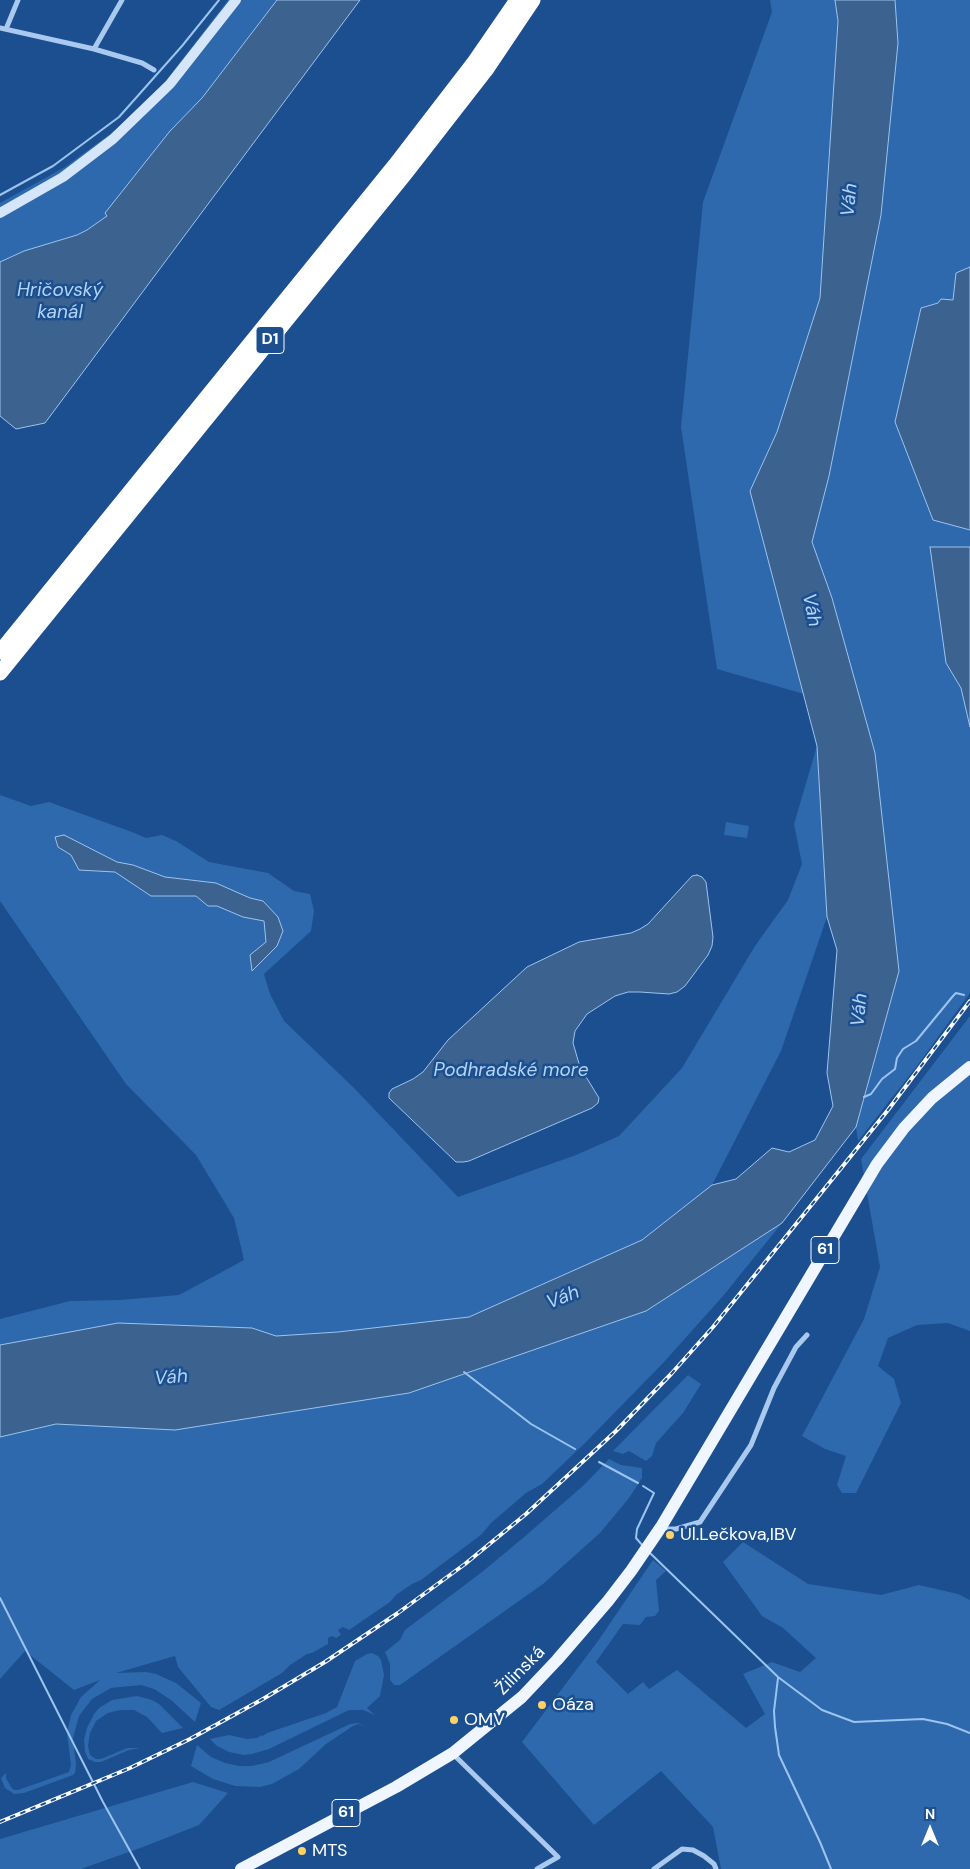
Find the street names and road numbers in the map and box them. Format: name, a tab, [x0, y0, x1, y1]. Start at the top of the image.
road number: D1	[256, 326, 284, 354]
road number: 61	[811, 1236, 839, 1264]
street label: Žilinská	[492, 1642, 550, 1700]
road number: 61	[332, 1800, 360, 1826]

